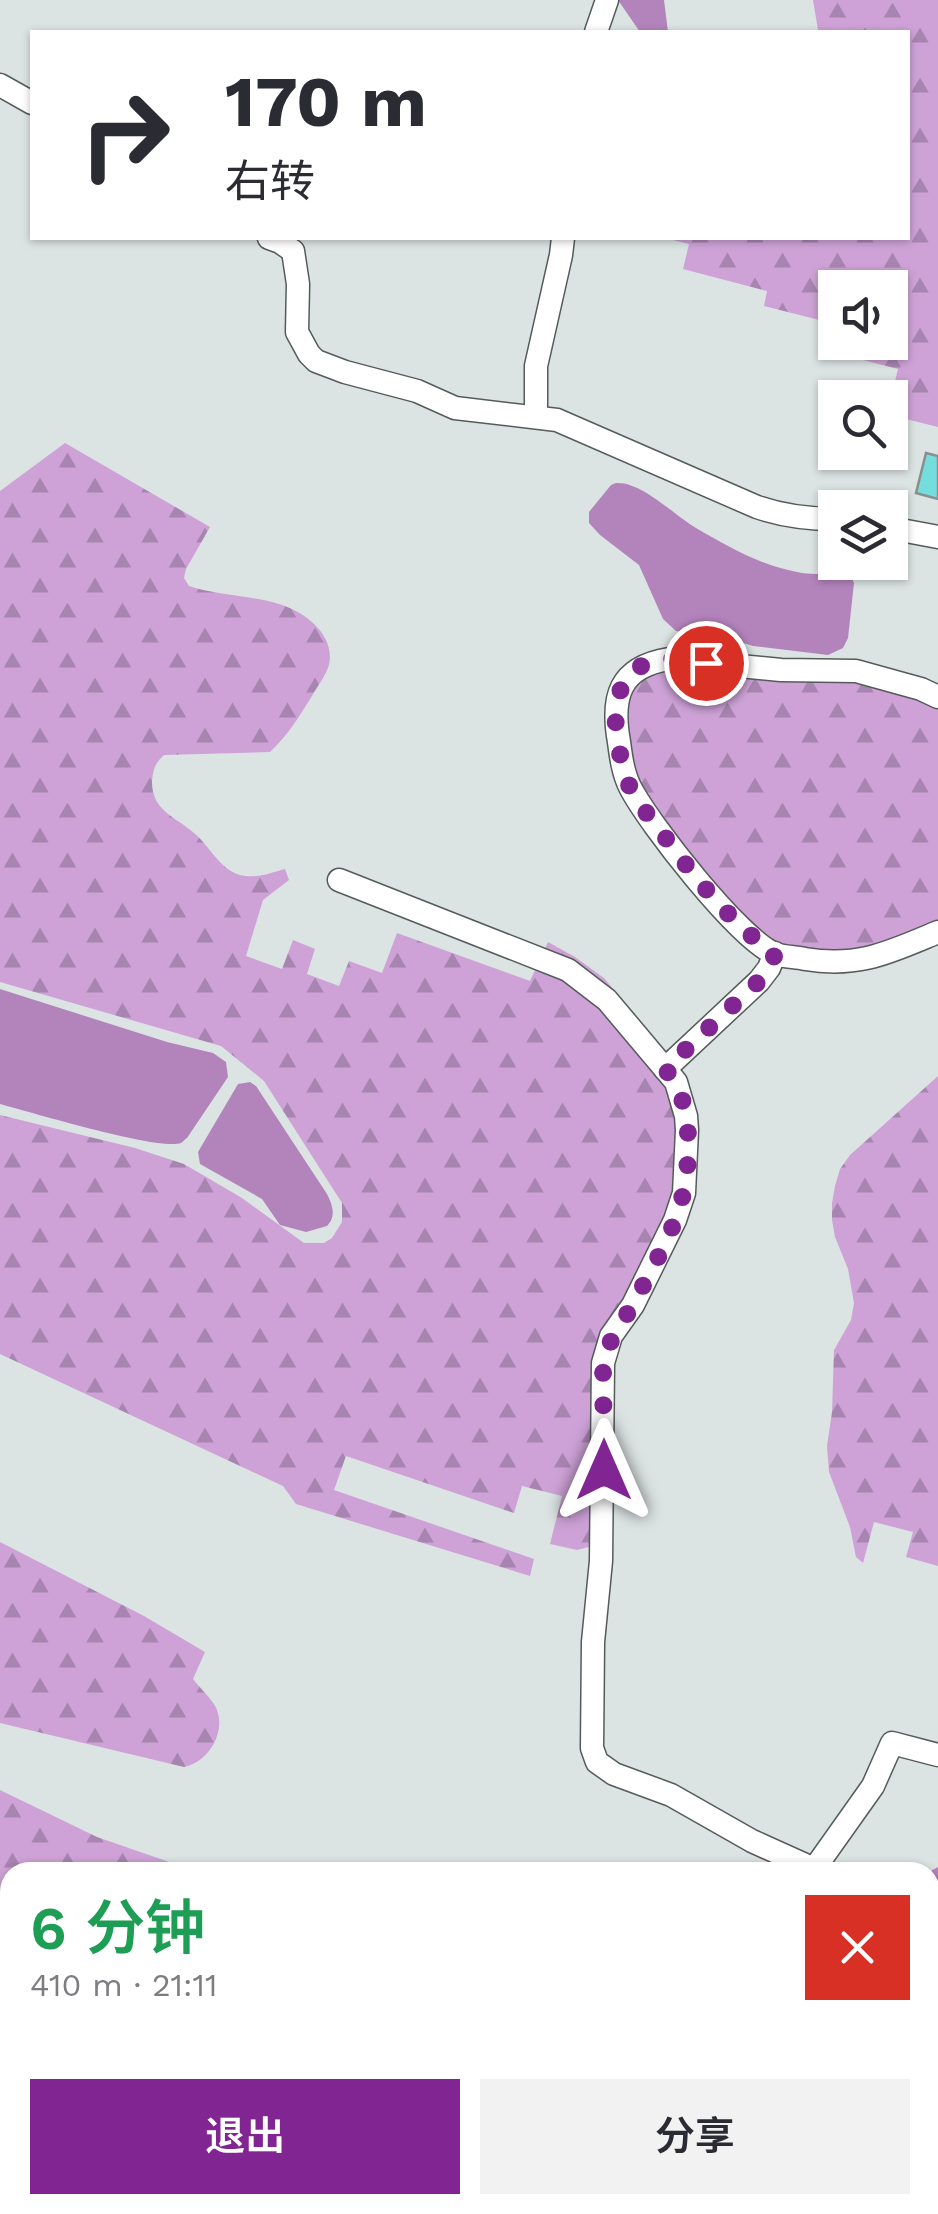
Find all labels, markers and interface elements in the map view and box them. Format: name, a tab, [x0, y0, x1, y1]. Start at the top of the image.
text: 170 m	[225, 61, 427, 143]
icon: right	[60, 70, 190, 200]
text: 右转	[225, 155, 315, 208]
map controls	[818, 270, 908, 580]
button: sound	[818, 270, 908, 360]
button: search	[818, 380, 908, 470]
button: layers	[818, 490, 908, 580]
pin	[664, 621, 749, 706]
icon: arrive	[679, 636, 734, 691]
position arrow	[552, 1418, 656, 1522]
text: 6 分钟	[30, 1893, 205, 1964]
button: close	[805, 1895, 910, 2000]
text: 410 m · 21:11	[30, 1966, 217, 2004]
button: 退出	[30, 2079, 460, 2194]
button: 分享	[480, 2079, 910, 2194]

